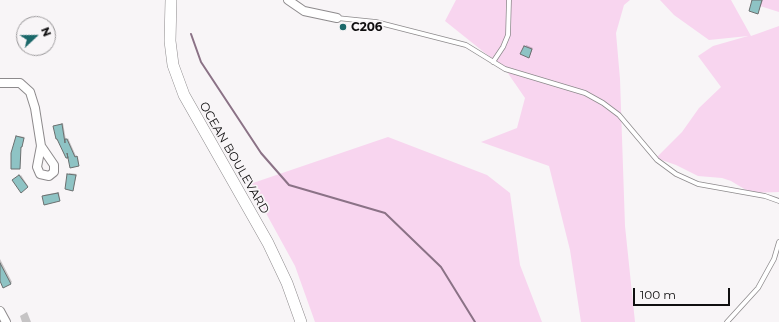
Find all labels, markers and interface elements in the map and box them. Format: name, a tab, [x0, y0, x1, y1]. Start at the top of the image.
north arrow	[16, 16, 56, 56]
place label: C206	[351, 20, 383, 34]
marker: C206	[338, 22, 348, 32]
text: N	[38, 25, 54, 39]
street label: OCEAN BOULEVARD	[196, 99, 272, 217]
scale bar	[635, 280, 732, 306]
text: 100 m	[640, 287, 676, 302]

